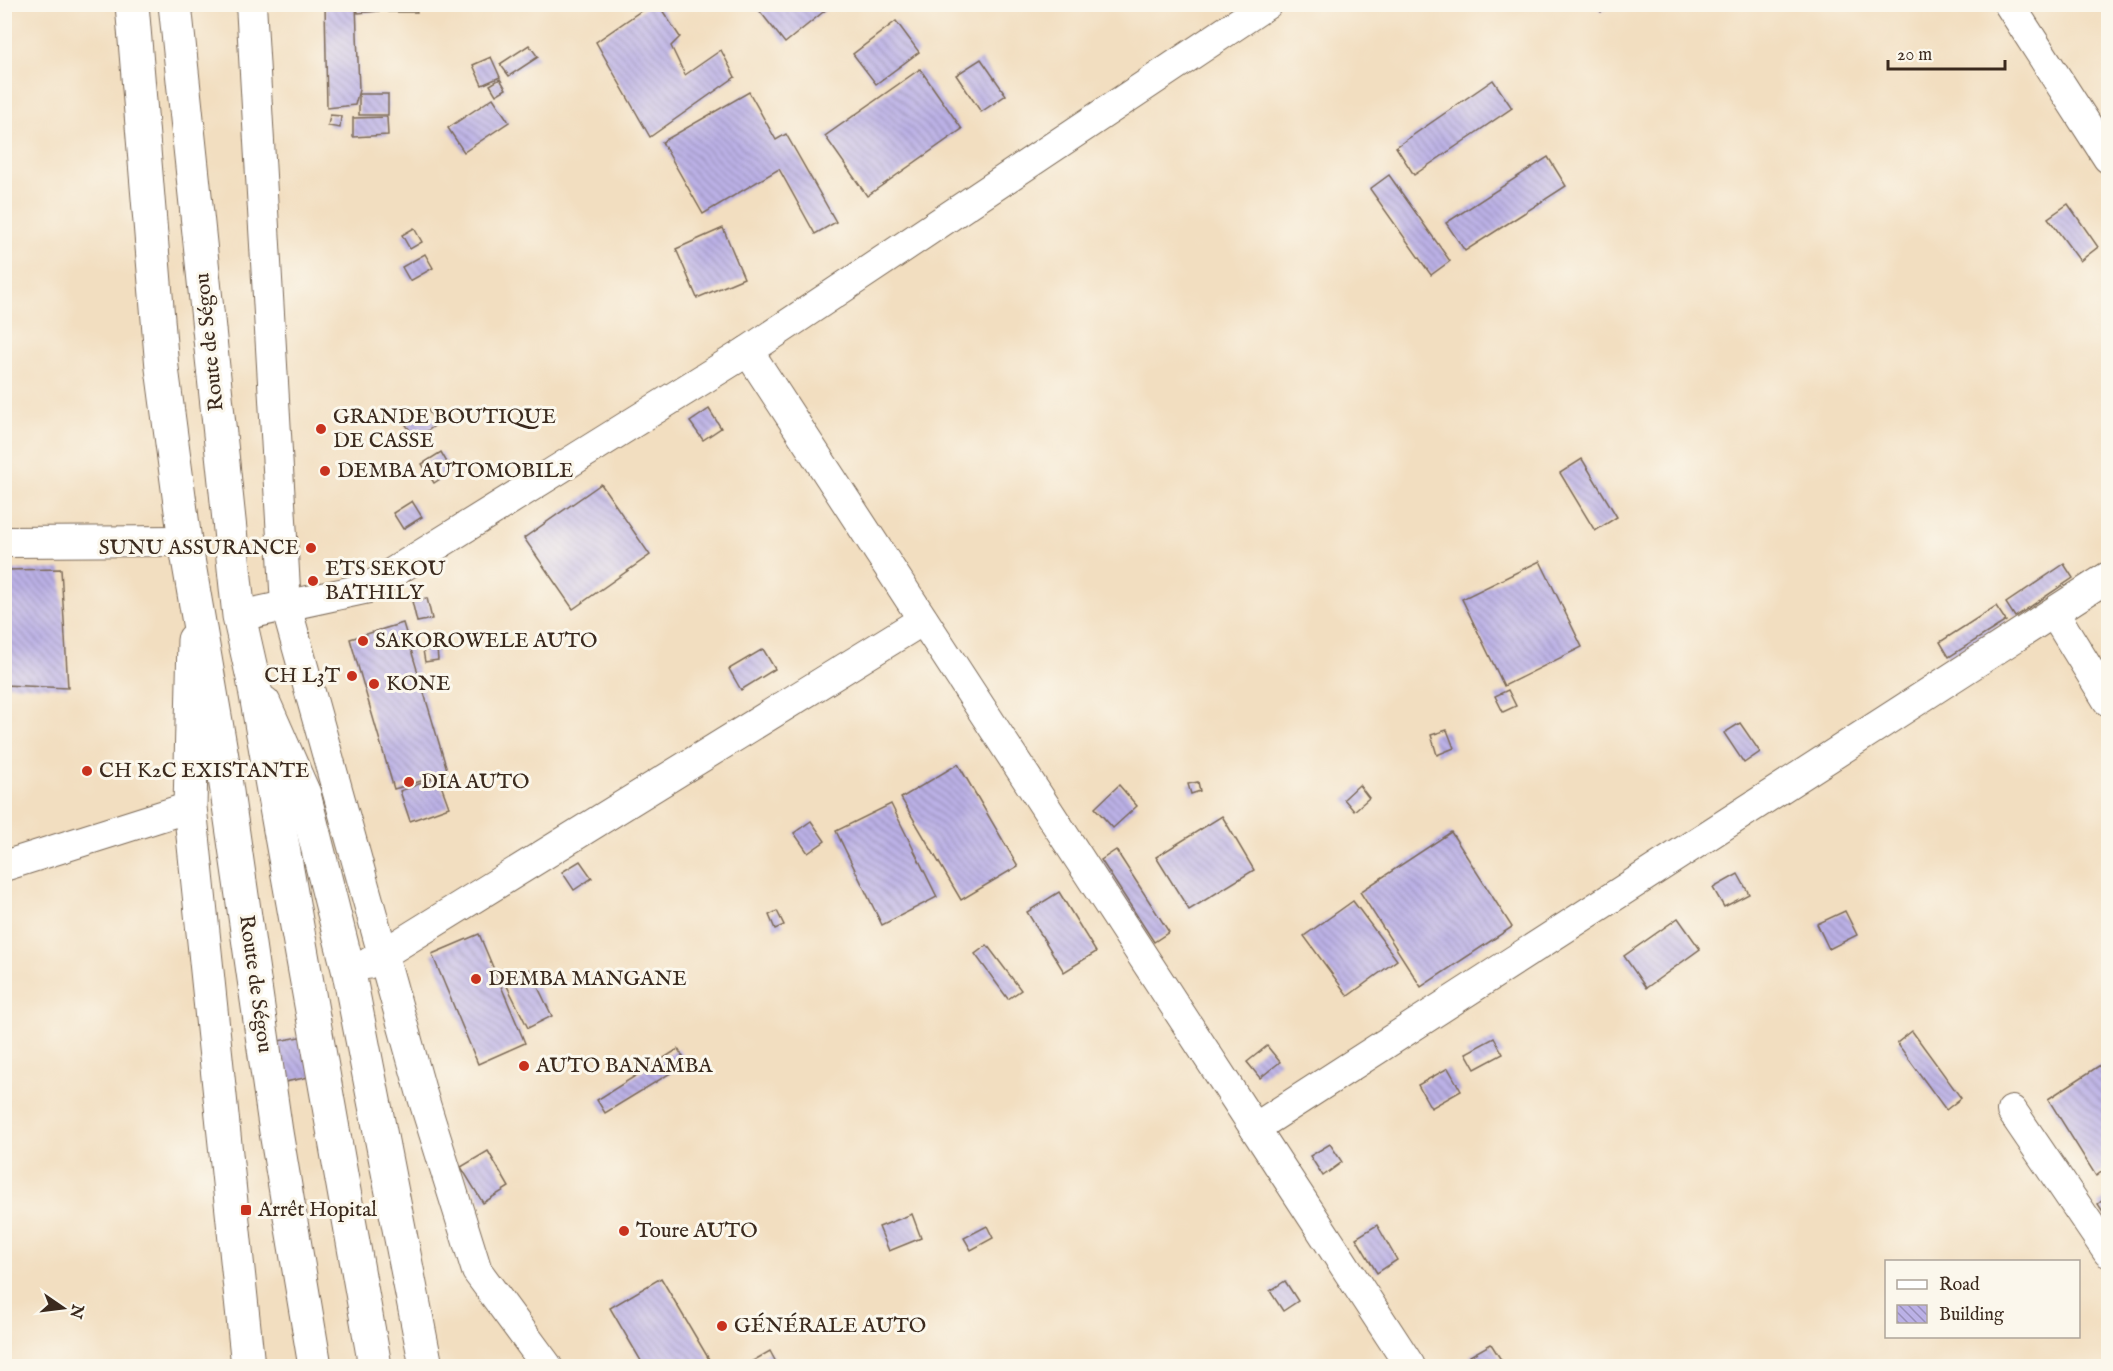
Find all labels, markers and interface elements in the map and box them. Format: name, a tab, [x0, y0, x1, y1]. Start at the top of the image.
scale bar	[1888, 33, 2005, 71]
text: 20 m	[1897, 44, 1932, 67]
street label: Route de Ségou	[189, 272, 231, 412]
place label: GRANDE BOUTIQUE DE CASSE	[333, 404, 556, 455]
marker: GRANDE BOUTIQUE DE CASSE	[314, 422, 328, 436]
place label: DEMBA AUTOMOBILE	[337, 458, 574, 485]
marker: DEMBA AUTOMOBILE	[318, 464, 332, 478]
place label: SUNU ASSURANCE	[99, 535, 299, 562]
marker: SUNU ASSURANCE	[304, 541, 318, 555]
place label: ETS SEKOU BATHILY	[325, 556, 445, 607]
marker: ETS SEKOU BATHILY	[306, 574, 320, 588]
place label: SAKOROWELE AUTO	[375, 628, 597, 655]
marker: SAKOROWELE AUTO	[356, 634, 370, 648]
place label: CH L3T	[264, 663, 341, 690]
marker: CH L3T	[345, 669, 359, 683]
place label: KONE	[386, 671, 451, 698]
marker: KONE	[367, 677, 381, 691]
place label: CH K2C EXISTANTE	[99, 758, 310, 785]
marker: CH K2C EXISTANTE	[80, 764, 94, 778]
place label: DIA AUTO	[421, 769, 530, 796]
marker: DIA AUTO	[402, 775, 416, 789]
street label: Route de Ségou	[232, 913, 278, 1055]
place label: DEMBA MANGANE	[488, 966, 687, 993]
marker: DEMBA MANGANE	[469, 972, 483, 986]
place label: AUTO BANAMBA	[535, 1053, 713, 1080]
marker: AUTO BANAMBA	[517, 1059, 531, 1073]
place label: Arrêt Hopital	[257, 1197, 377, 1224]
marker: Arrêt Hopital	[239, 1203, 253, 1217]
place label: Toure AUTO	[636, 1218, 758, 1245]
marker: Toure AUTO	[617, 1224, 631, 1238]
legend	[1885, 1260, 2080, 1338]
text: Road	[1939, 1274, 1980, 1297]
north arrow	[33, 1278, 93, 1338]
text: N	[64, 1301, 87, 1320]
text: Building	[1939, 1304, 2004, 1327]
place label: GÉNÉRALE AUTO	[734, 1312, 926, 1340]
marker: GÉNÉRALE AUTO	[715, 1319, 729, 1333]

